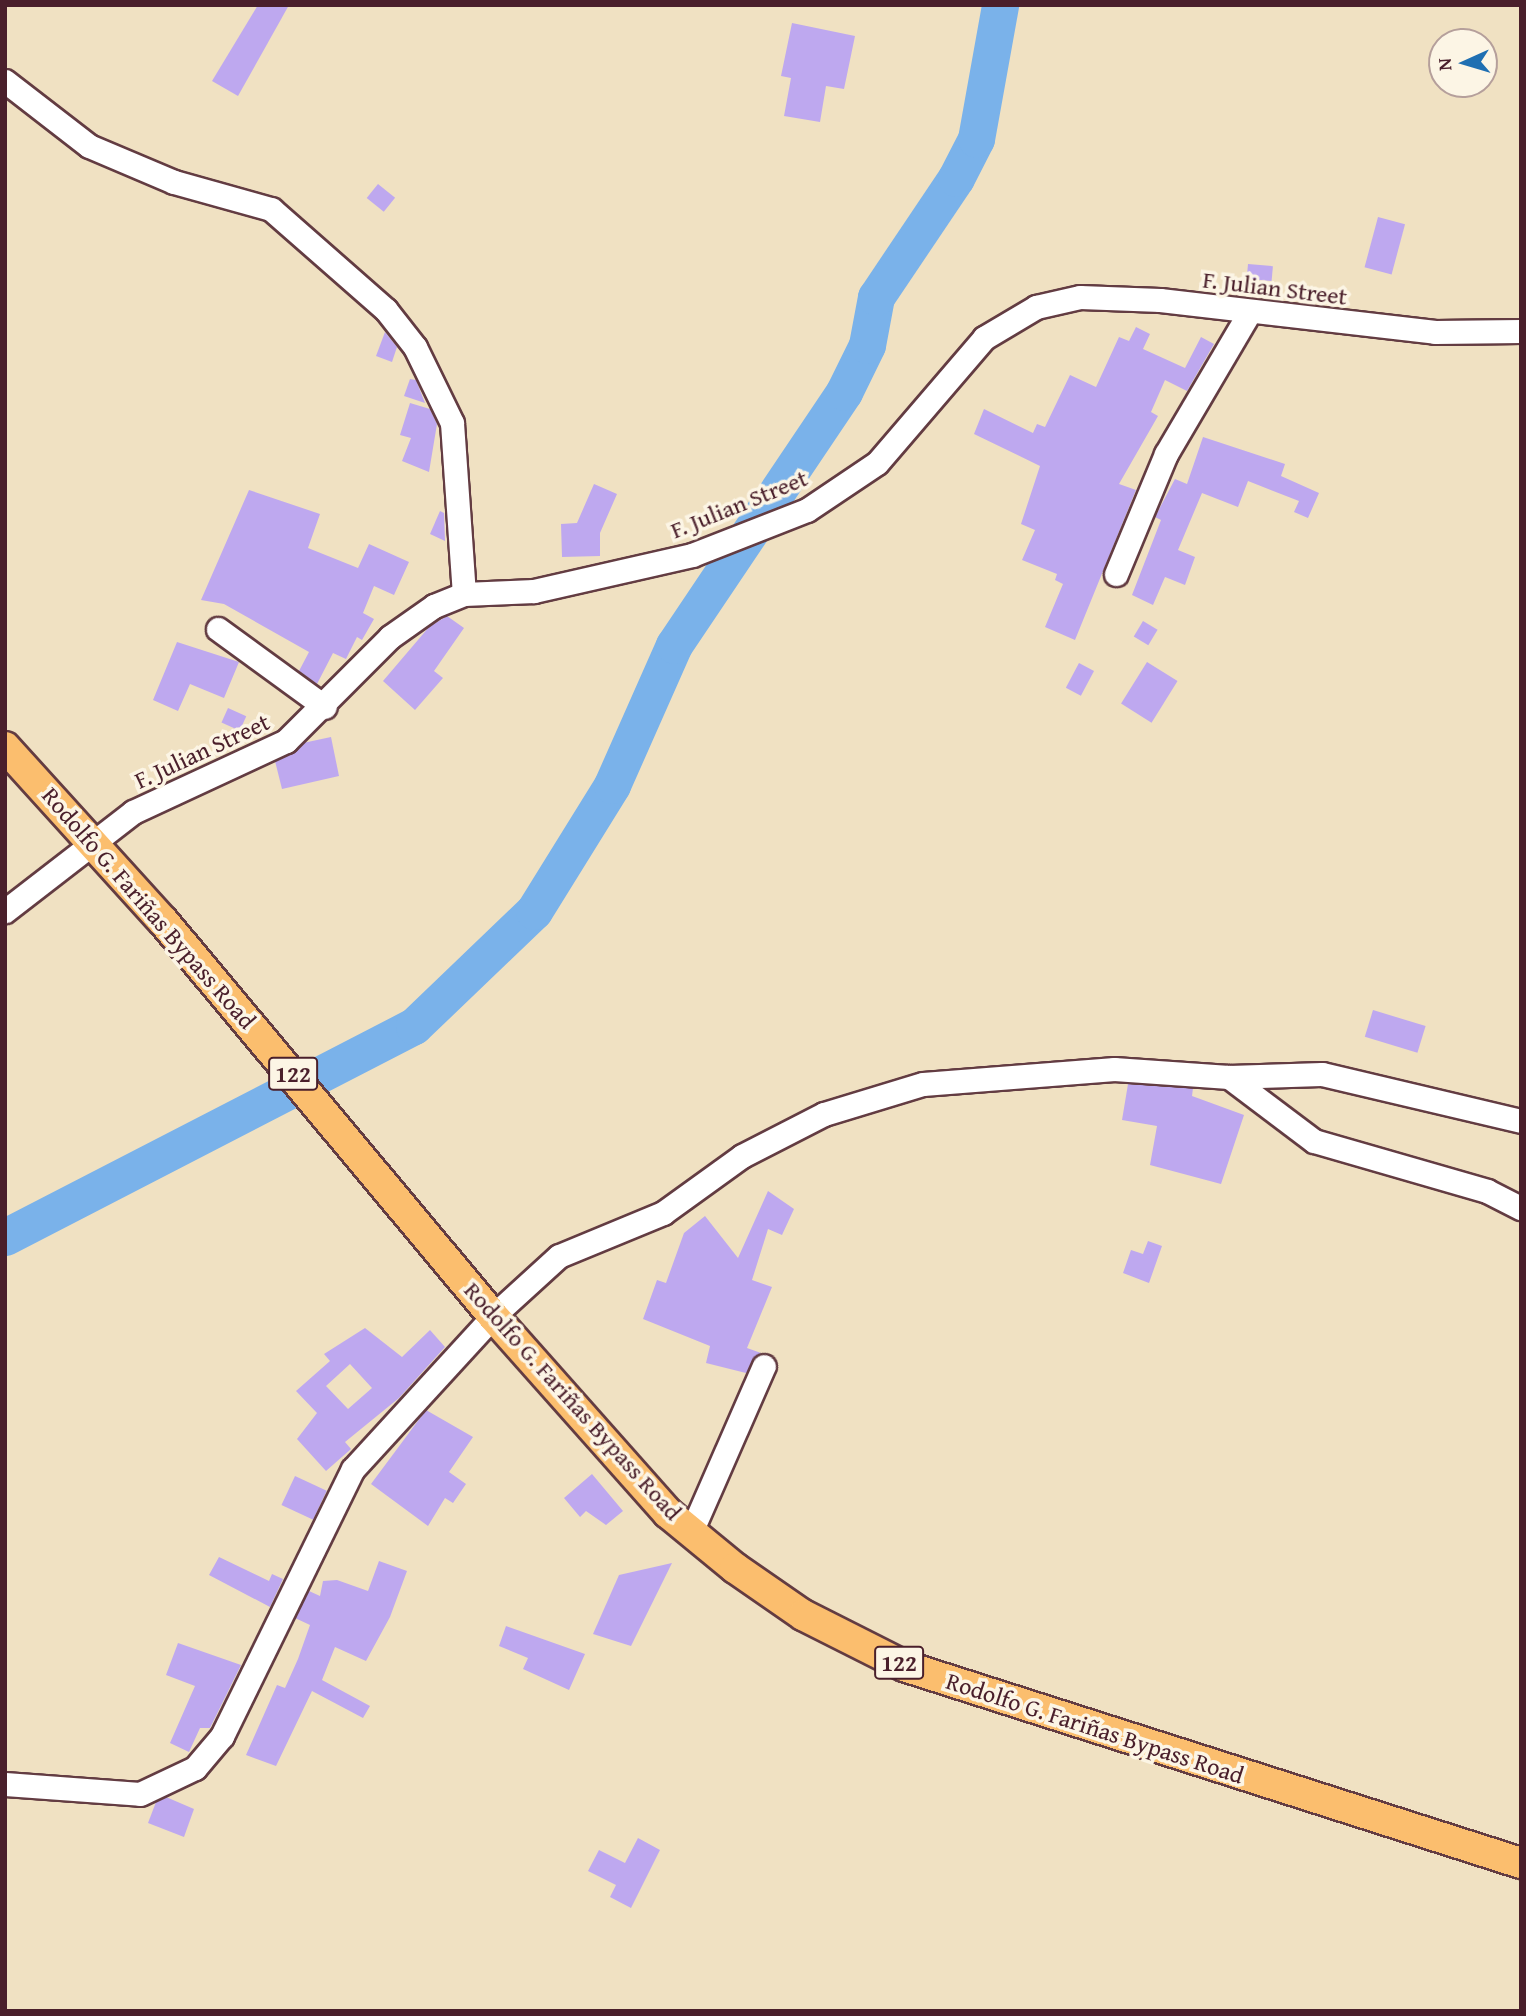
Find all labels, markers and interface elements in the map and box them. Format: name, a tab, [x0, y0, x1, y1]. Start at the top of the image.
north arrow	[1428, 28, 1498, 98]
text: N	[1430, 57, 1458, 72]
street label: F. Julian Street	[1201, 265, 1349, 311]
street label: F. Julian Street	[666, 463, 812, 545]
street label: F. Julian Street	[130, 707, 274, 795]
street label: Rodolfo G. Fariñas Bypass Road	[36, 781, 262, 1035]
road number: 122	[267, 1054, 319, 1093]
street label: Rodolfo G. Fariñas Bypass Road	[458, 1276, 688, 1526]
road number: 122	[873, 1644, 925, 1682]
street label: Rodolfo G. Fariñas Bypass Road	[943, 1666, 1247, 1790]

